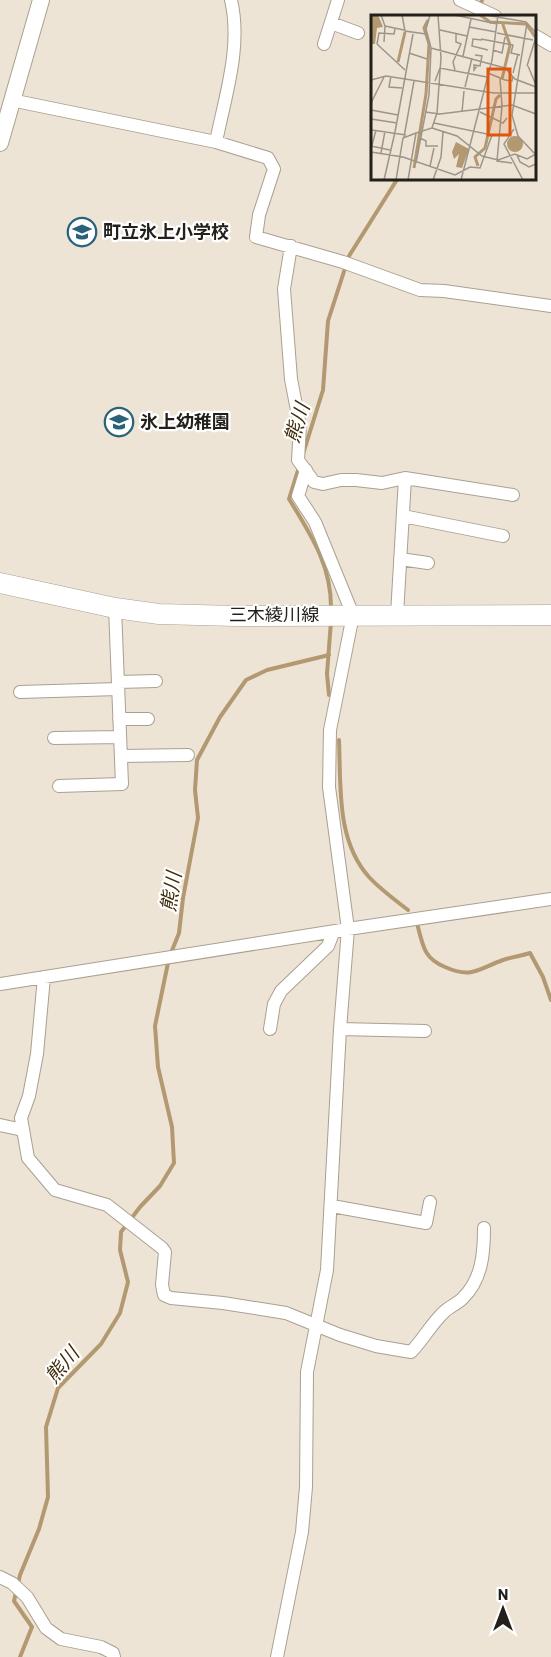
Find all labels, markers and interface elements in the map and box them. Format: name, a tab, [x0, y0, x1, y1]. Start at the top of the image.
inset map	[371, 15, 536, 180]
school or university icon: 町立氷上小学校	[66, 216, 98, 248]
place label: 町立氷上小学校	[103, 220, 229, 242]
water label: 熊川	[279, 398, 314, 445]
school or university icon: 氷上幼稚園	[103, 406, 135, 438]
place label: 氷上幼稚園	[140, 410, 230, 432]
street label: 三木綾川線	[229, 603, 319, 625]
water label: 熊川	[155, 868, 185, 913]
water label: 熊川	[39, 1340, 85, 1387]
north arrow	[473, 1579, 533, 1639]
text: N	[498, 1584, 508, 1603]

